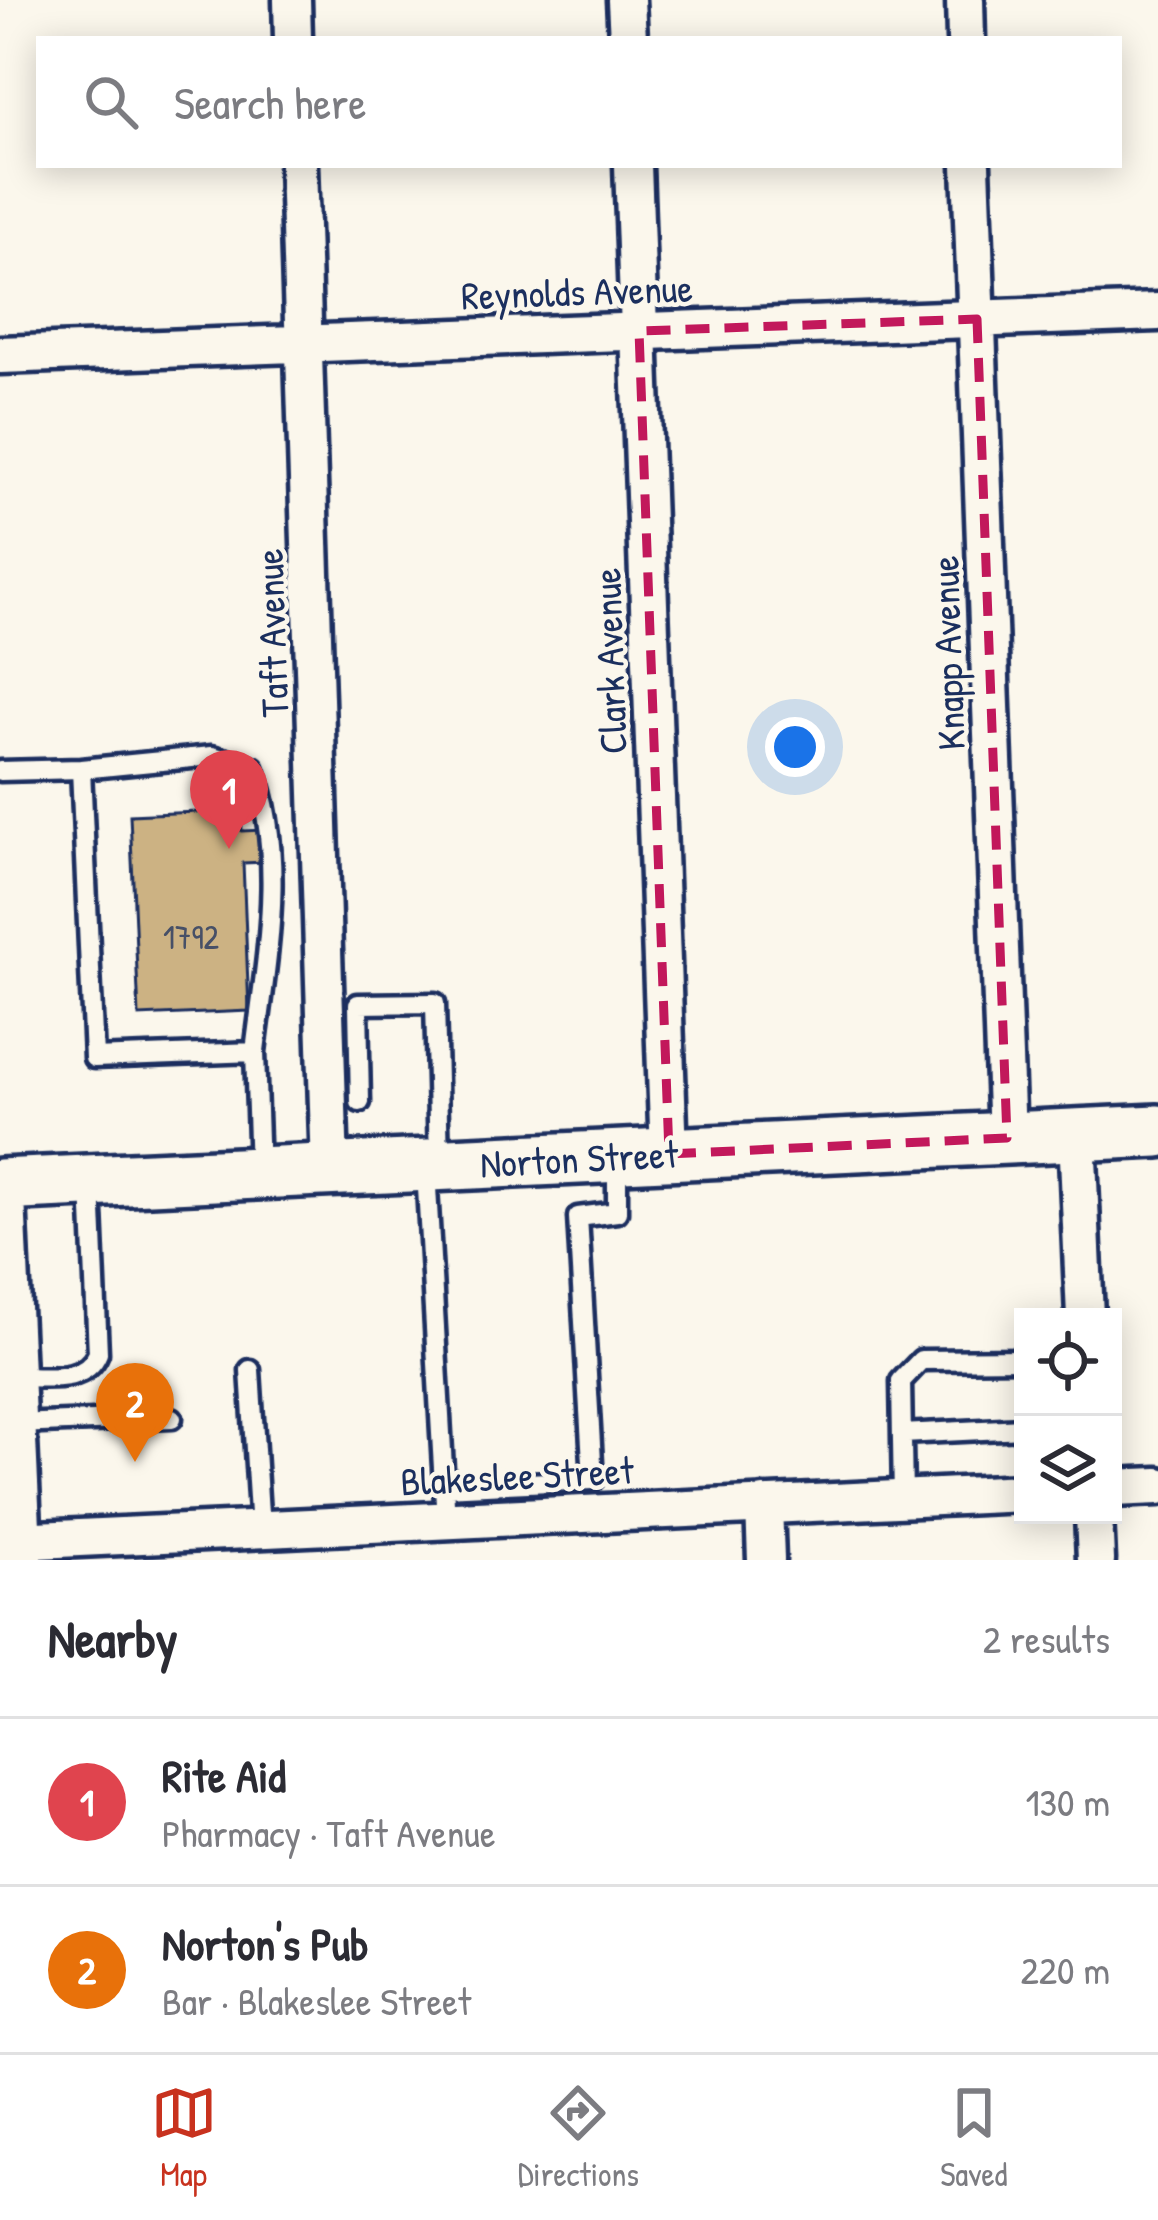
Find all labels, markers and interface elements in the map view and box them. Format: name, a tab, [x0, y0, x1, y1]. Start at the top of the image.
search box	[36, 36, 1122, 168]
icon: search	[78, 69, 144, 135]
text: Search here	[174, 72, 366, 133]
street label: Reynolds Avenue	[460, 260, 694, 322]
street label: Taft Avenue	[242, 548, 300, 718]
street label: Knapp Avenue	[917, 555, 977, 751]
street label: Clark Avenue	[579, 567, 639, 755]
your location	[765, 717, 825, 777]
pin: 1	[190, 750, 268, 849]
house number: 1792	[163, 915, 219, 959]
street label: Norton Street	[479, 1126, 680, 1190]
map controls	[1014, 1308, 1122, 1524]
button: locate	[1014, 1308, 1122, 1416]
pin: 2	[96, 1363, 174, 1462]
button: layers	[1014, 1416, 1122, 1524]
street label: Blakeslee Street	[399, 1442, 635, 1508]
text: Nearby	[48, 1604, 178, 1673]
text: 2 results	[983, 1612, 1110, 1665]
text: Rite Aid	[162, 1745, 286, 1806]
text: 1	[80, 1775, 94, 1828]
text: 130 m	[1025, 1775, 1110, 1828]
text: Pharmacy · Taft Avenue	[162, 1806, 495, 1859]
text: Norton's Pub	[162, 1913, 369, 1974]
text: 2	[78, 1943, 96, 1996]
text: 220 m	[1021, 1943, 1110, 1996]
text: Bar · Blakeslee Street	[162, 1974, 471, 2027]
tab: Map	[151, 2080, 217, 2196]
tab: Directions	[518, 2080, 639, 2196]
tab: Saved	[940, 2080, 1007, 2196]

